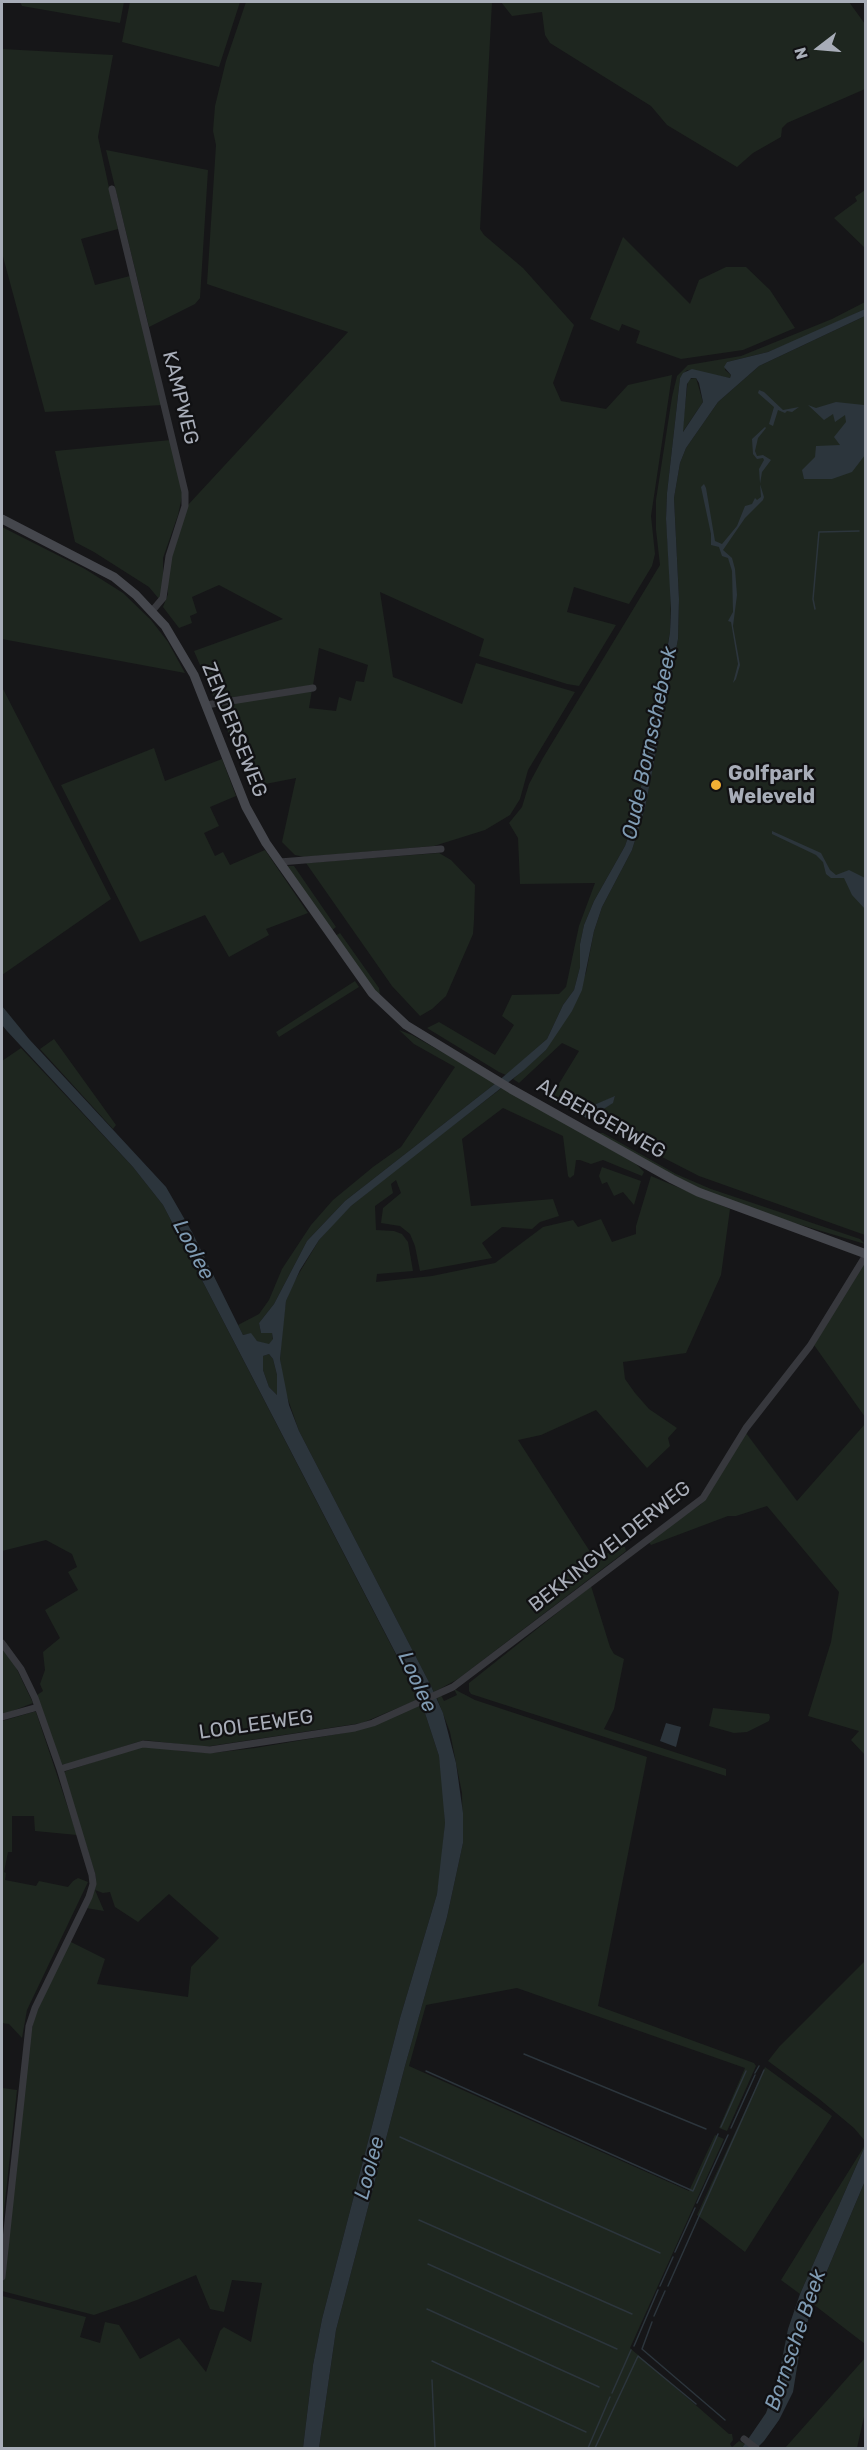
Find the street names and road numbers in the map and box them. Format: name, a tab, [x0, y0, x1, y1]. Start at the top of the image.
street label: KAMPWEG	[157, 349, 203, 447]
street label: ZENDERSEWEG	[196, 659, 272, 801]
street label: ALBERGERWEG	[532, 1074, 670, 1164]
street label: BEKKINGVELDERWEG	[524, 1476, 696, 1618]
street label: LOOLEEWEG	[197, 1705, 315, 1745]

